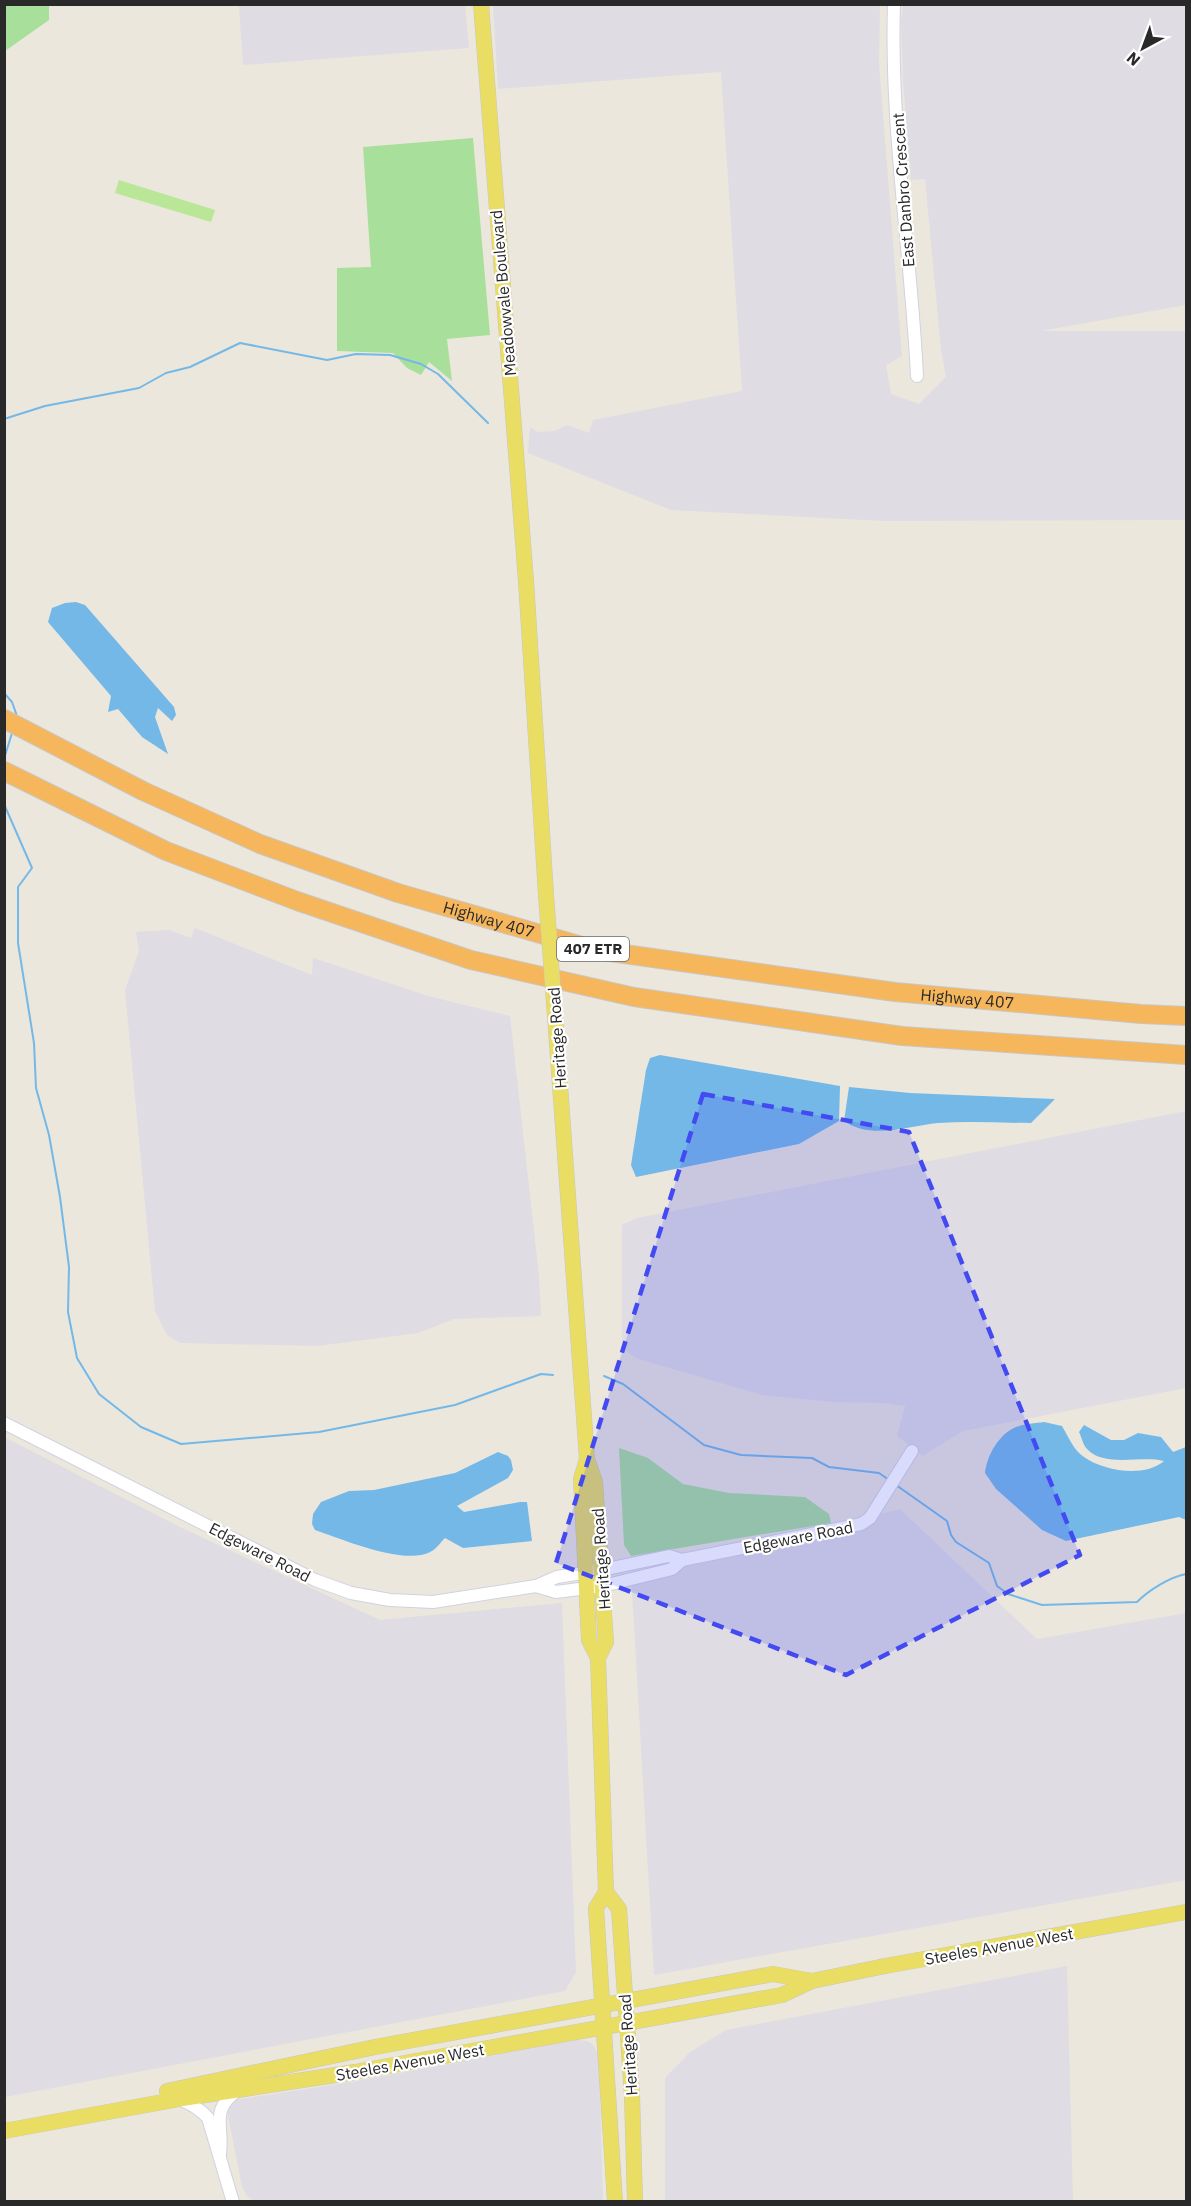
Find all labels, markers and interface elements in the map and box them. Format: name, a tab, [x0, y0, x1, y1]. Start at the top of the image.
north arrow	[1113, 18, 1173, 78]
text: N	[1122, 48, 1144, 71]
street label: East Danbro Crescent	[888, 112, 918, 268]
street label: Meadowvale Boulevard	[486, 209, 520, 377]
street label: Highway 407	[441, 897, 537, 942]
road number: 407 ETR	[557, 937, 629, 961]
street label: Highway 407	[920, 984, 1015, 1013]
street label: Heritage Road	[543, 987, 571, 1089]
street label: Heritage Road	[587, 1508, 615, 1610]
street label: Edgeware Road	[741, 1517, 855, 1557]
street label: Edgeware Road	[206, 1518, 314, 1586]
street label: Steeles Avenue West	[923, 1923, 1075, 1969]
street label: Heritage Road	[614, 1994, 642, 2096]
street label: Steeles Avenue West	[334, 2039, 486, 2085]

